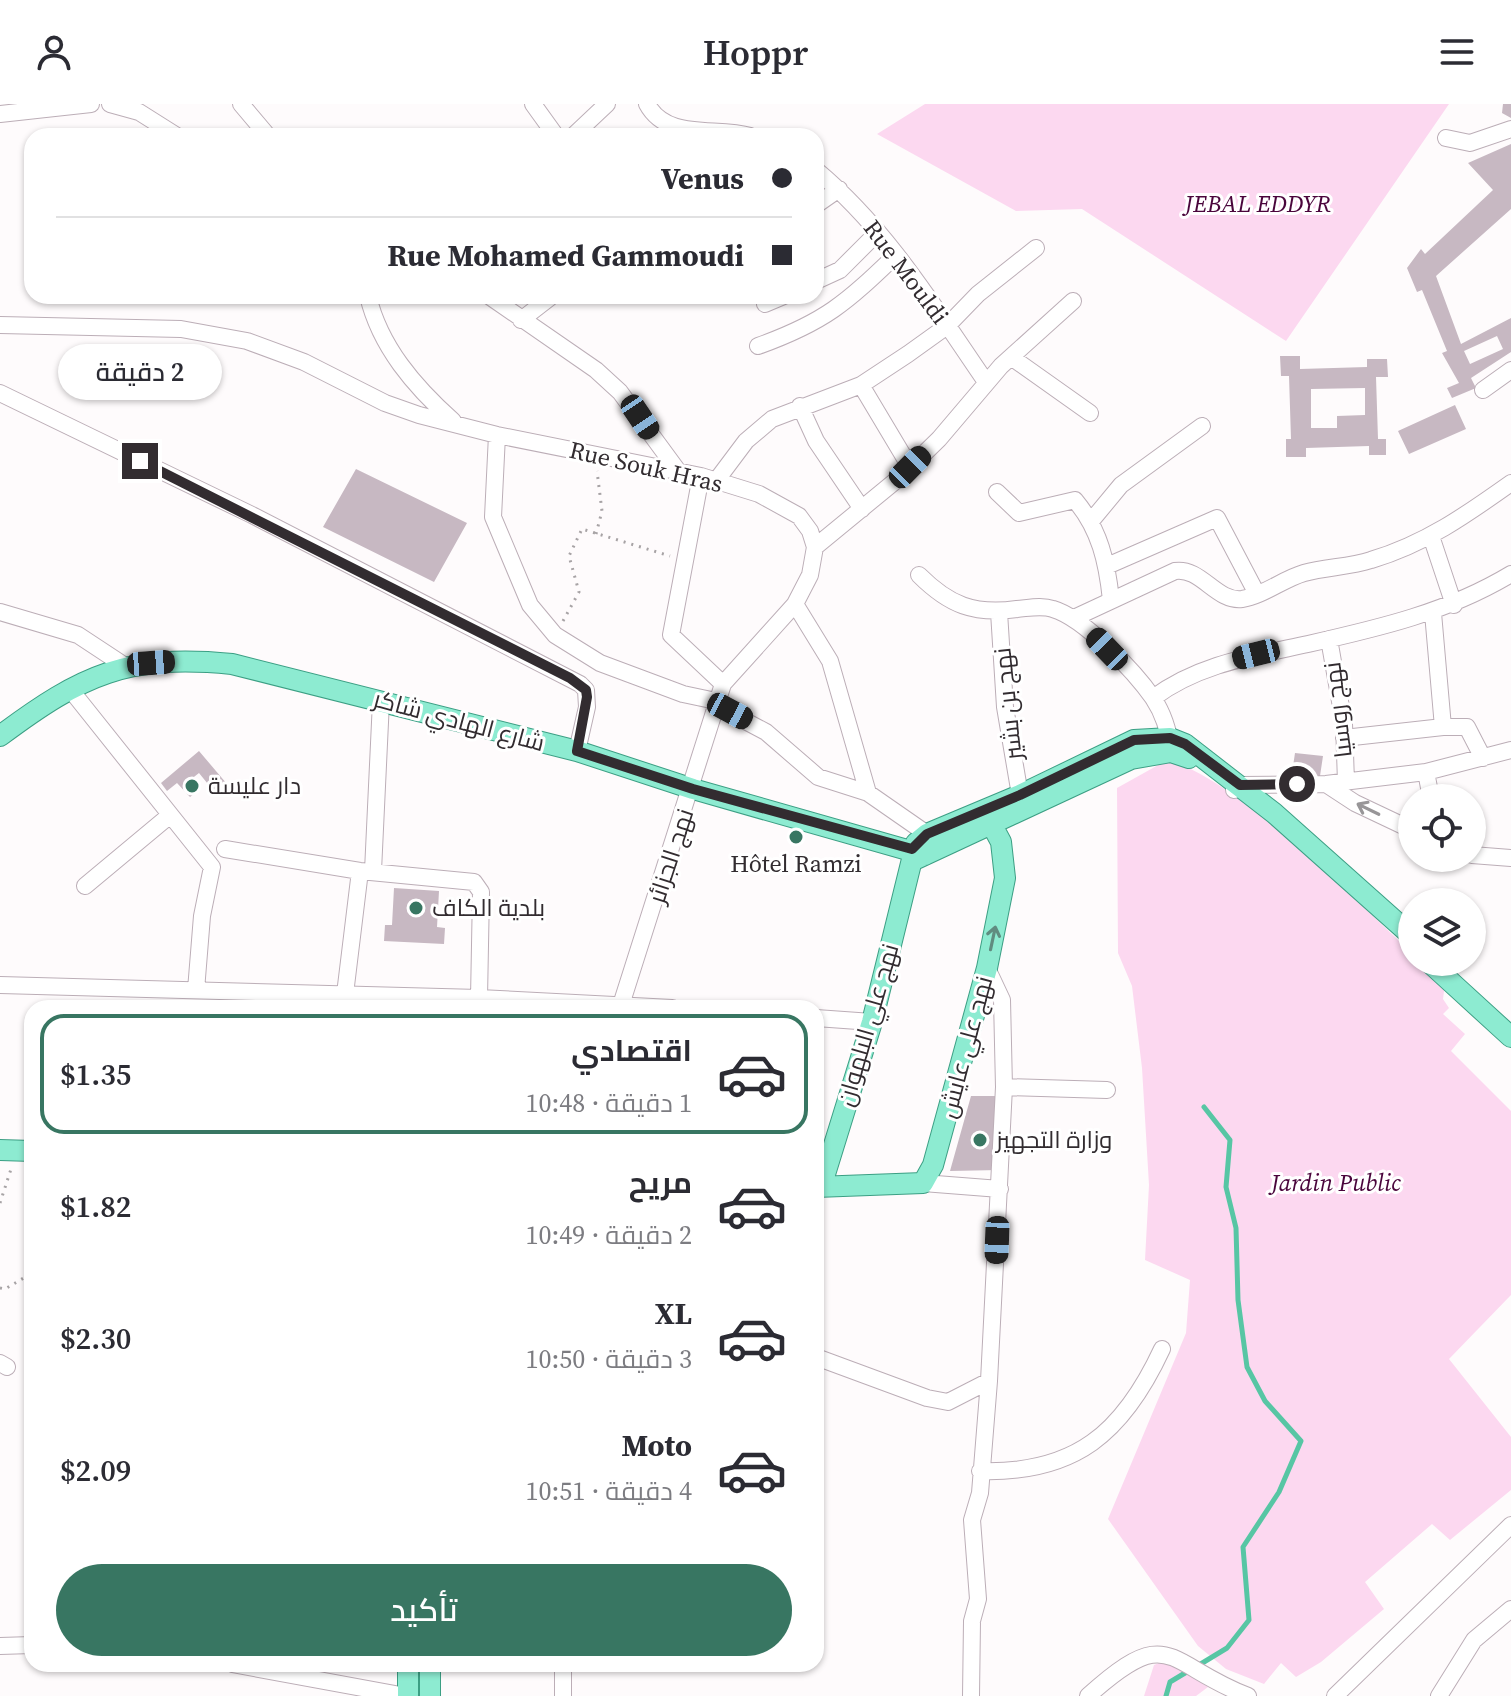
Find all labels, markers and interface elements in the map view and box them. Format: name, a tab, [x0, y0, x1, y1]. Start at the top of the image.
text: Hoppr	[703, 28, 808, 77]
icon: person	[32, 30, 76, 74]
icon: menu	[1435, 30, 1479, 74]
text: Venus	[661, 158, 744, 199]
park label: JEBAL EDDYR	[1182, 187, 1331, 220]
street label: Rue Mouldi	[856, 213, 957, 331]
text: Rue Mohamed Gammoudi	[387, 235, 744, 276]
callout: 2 دقيقة	[58, 345, 222, 401]
text: 2 دقيقة	[96, 354, 184, 390]
car	[617, 390, 663, 444]
street label: Rue Souk Hras	[566, 433, 726, 500]
car	[885, 442, 935, 492]
route end	[122, 443, 158, 479]
car	[1082, 623, 1132, 675]
car	[1230, 637, 1282, 671]
street label: نهج بن بشير	[985, 646, 1030, 764]
car	[126, 649, 176, 677]
street label: نهج روسيا	[1315, 660, 1360, 760]
street label: شارع الهادي شاكر	[367, 681, 548, 761]
car	[703, 689, 757, 733]
route start	[1279, 766, 1315, 802]
place label: دار عليسة	[208, 769, 301, 802]
marker: دار عليسة	[183, 777, 201, 795]
map controls	[1398, 784, 1486, 976]
button: locate	[1398, 784, 1486, 872]
one-way arrow	[1356, 801, 1380, 817]
street label: نهج الجزائر	[639, 804, 701, 909]
marker: Hôtel Ramzi	[787, 828, 805, 846]
place label: Hôtel Ramzi	[730, 847, 862, 880]
button: layers	[1398, 888, 1486, 976]
place label: بلدية الكاف	[432, 891, 545, 924]
marker: بلدية الكاف	[407, 899, 425, 917]
one-way arrow	[987, 926, 1002, 952]
street label: نهج علي البلهوان	[829, 940, 909, 1111]
street label: نهج علي عايش	[931, 972, 1003, 1122]
text: اقتصادي	[571, 1030, 692, 1071]
icon: car	[716, 1038, 788, 1110]
text: $1.35	[60, 1054, 131, 1095]
text: 1 دقيقة · 10:48	[526, 1085, 692, 1121]
place label: وزارة التجهيز	[994, 1123, 1112, 1156]
marker: وزارة التجهيز	[971, 1131, 989, 1149]
text: مريح	[629, 1162, 692, 1203]
park label: Jardin Public	[1268, 1166, 1401, 1199]
icon: car	[716, 1170, 788, 1242]
text: $1.82	[60, 1186, 131, 1227]
car	[984, 1216, 1010, 1264]
text: 2 دقيقة · 10:49	[526, 1217, 692, 1253]
text: XL	[655, 1293, 692, 1334]
icon: car	[716, 1302, 788, 1374]
text: $2.30	[60, 1318, 131, 1359]
text: 3 دقيقة · 10:50	[526, 1341, 692, 1377]
text: Moto	[621, 1425, 692, 1466]
icon: car	[716, 1434, 788, 1506]
text: $2.09	[60, 1450, 131, 1491]
text: 4 دقيقة · 10:51	[526, 1473, 692, 1509]
button: تأكيد	[56, 1564, 792, 1656]

